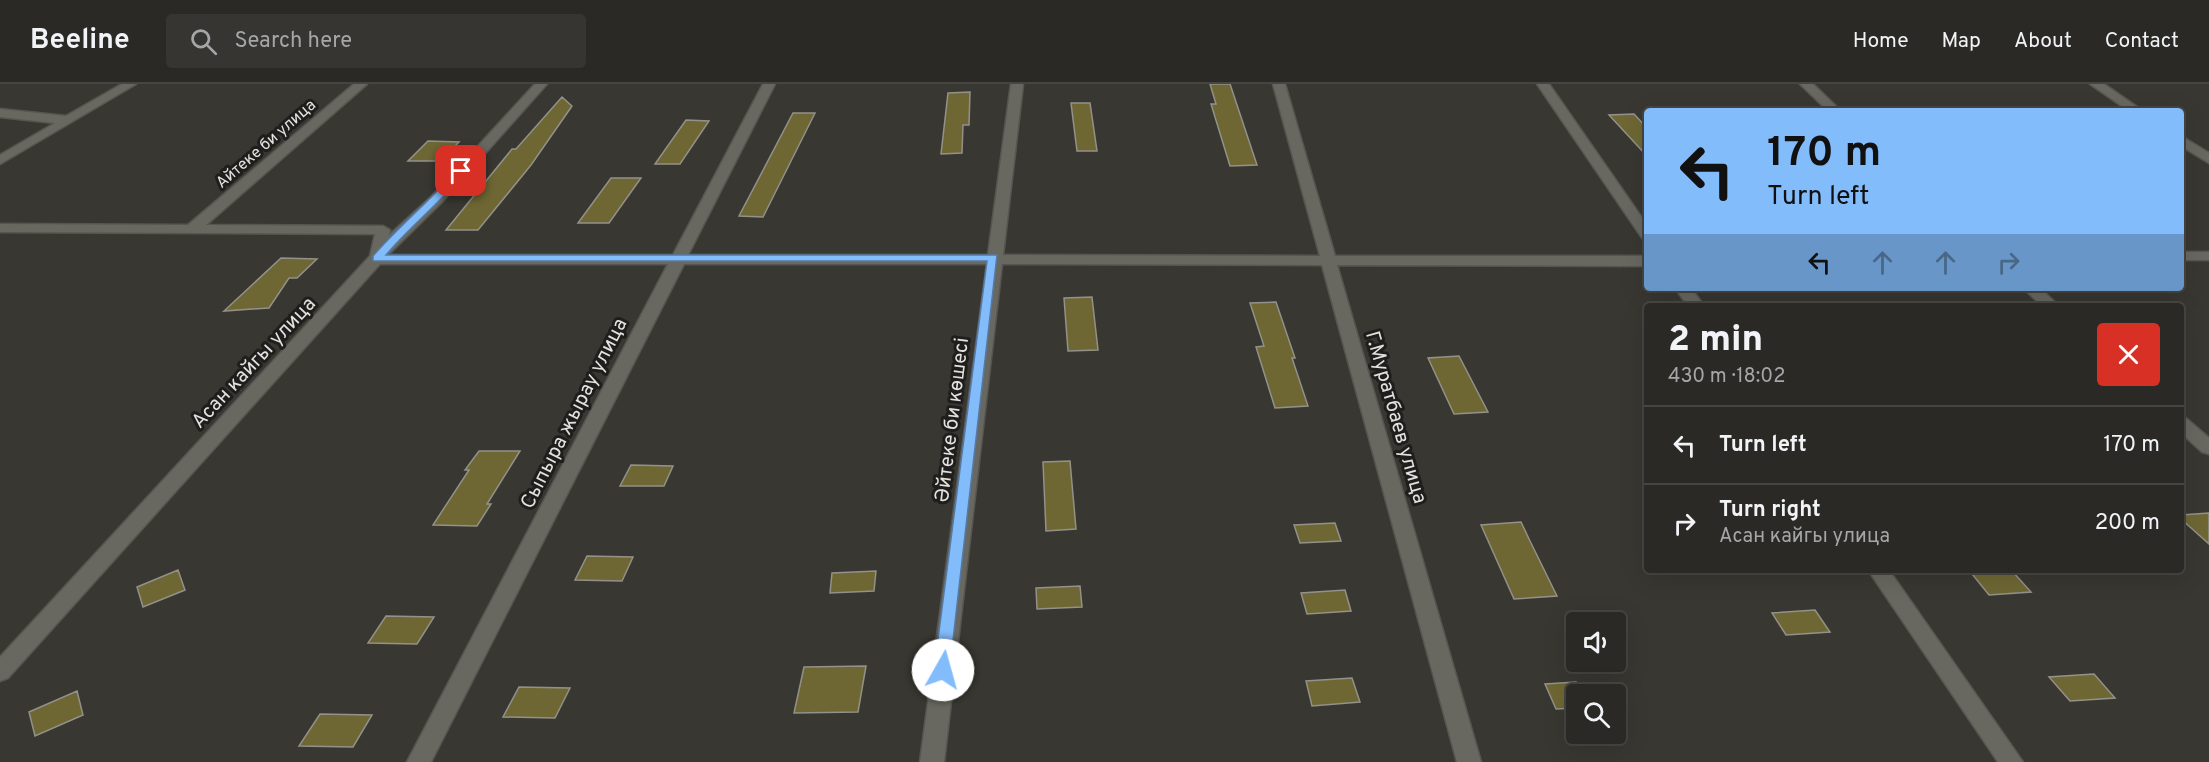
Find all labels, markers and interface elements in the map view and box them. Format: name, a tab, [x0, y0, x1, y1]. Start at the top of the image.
search box	[166, 14, 586, 68]
text: Beeline	[30, 23, 130, 59]
icon: search	[187, 25, 220, 58]
text: Search here	[235, 28, 352, 55]
text: Home	[1853, 28, 1909, 55]
text: Map	[1942, 28, 1981, 55]
text: About	[2014, 28, 2072, 55]
text: Contact	[2105, 28, 2179, 55]
street label: Айтеке би улица	[212, 96, 320, 193]
text: 170 m	[1767, 128, 1881, 181]
icon: left	[1668, 132, 1746, 210]
pin	[435, 145, 486, 196]
icon: arrive	[444, 154, 477, 187]
text: Turn left	[1767, 180, 1869, 214]
icon: left	[1803, 246, 1836, 279]
icon: ahead	[1866, 246, 1899, 279]
icon: ahead	[1929, 246, 1962, 279]
icon: right	[1992, 246, 2025, 279]
street label: Асан кайгы улица	[187, 292, 322, 435]
street label: Сыпыра жырау улица	[515, 314, 634, 514]
text: 2 min	[1668, 318, 1763, 364]
button: close	[2097, 323, 2160, 386]
street label: Г.Муратбаев улица	[1358, 328, 1432, 507]
street label: Әйтеке би көшесі	[930, 336, 976, 504]
text: 430 m · 18:02	[1668, 364, 1785, 390]
icon: left	[1668, 429, 1701, 462]
text: Turn left	[1719, 432, 1807, 459]
text: 170 m	[2103, 432, 2160, 459]
text: Turn right	[1719, 497, 1821, 524]
icon: right	[1668, 507, 1701, 540]
text: 200 m	[2095, 510, 2160, 537]
text: Асан кайгы улица	[1719, 524, 1890, 550]
map controls	[1566, 612, 1626, 744]
button: sound	[1566, 612, 1626, 672]
position arrow	[911, 638, 975, 702]
button: search	[1566, 684, 1626, 744]

